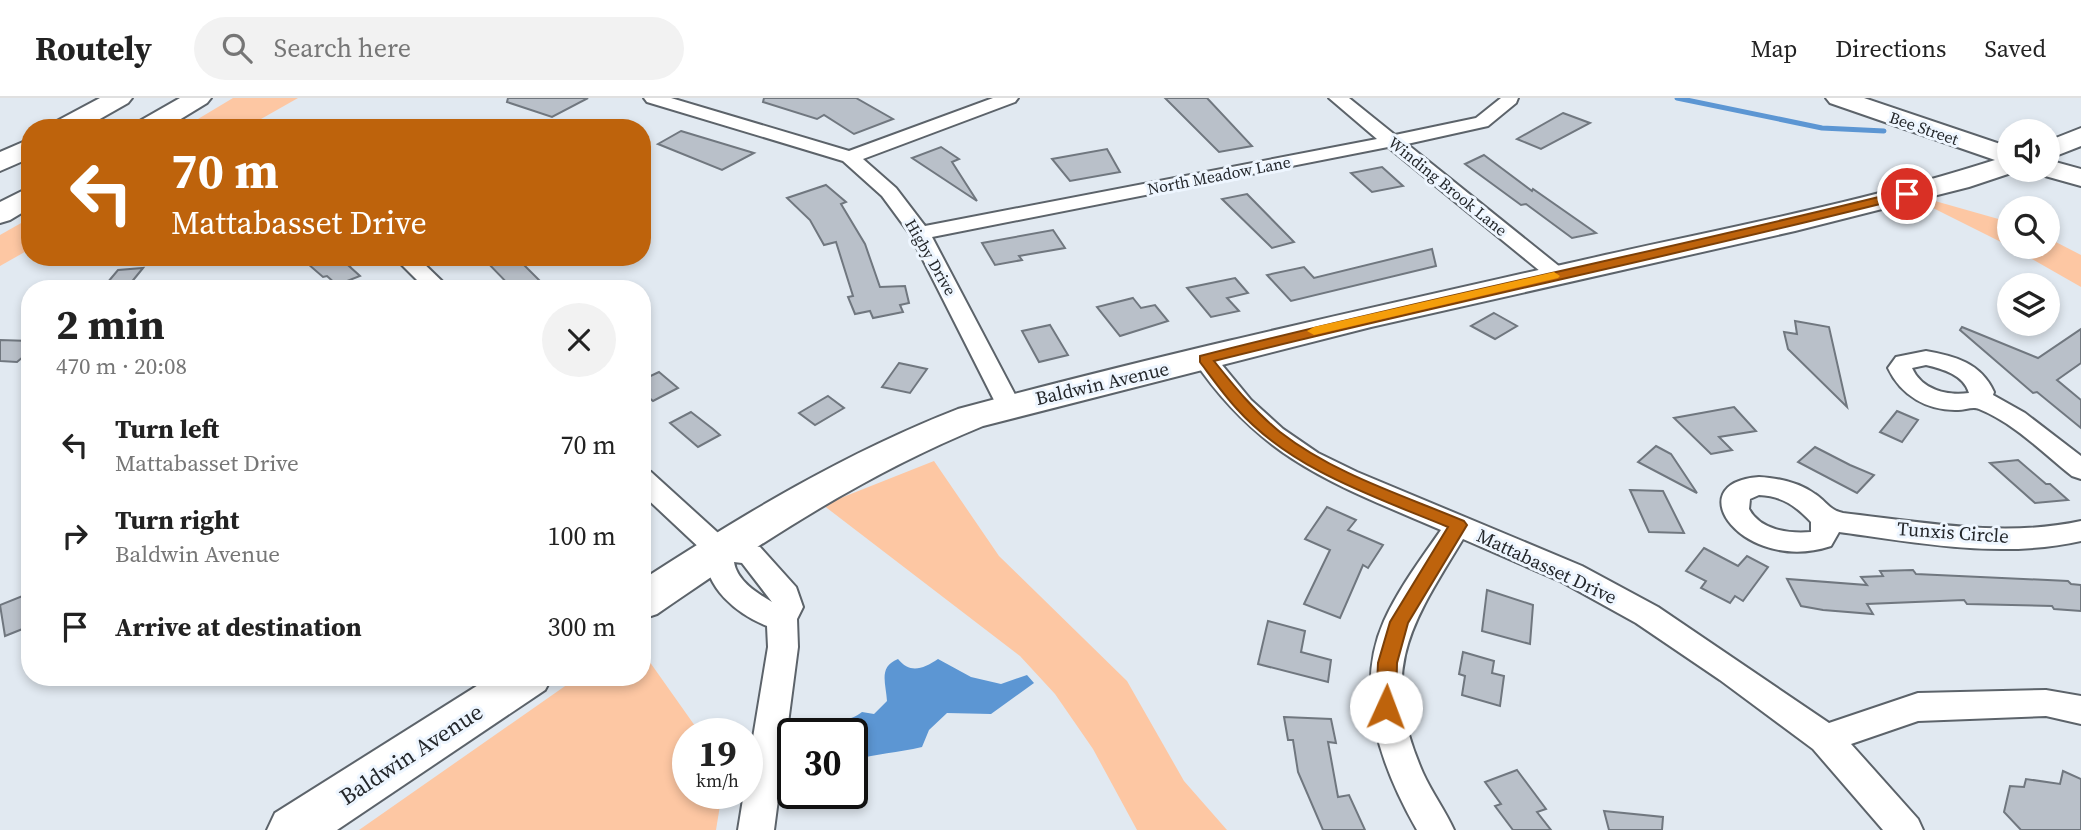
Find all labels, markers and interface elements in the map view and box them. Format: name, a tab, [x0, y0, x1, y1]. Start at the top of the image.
search box	[194, 17, 684, 80]
text: Routely	[35, 26, 152, 71]
icon: search	[218, 29, 256, 67]
text: Search here	[274, 30, 411, 66]
text: Map	[1750, 32, 1797, 65]
text: Directions	[1835, 32, 1946, 65]
text: Saved	[1984, 32, 2046, 65]
street label: Bee Street	[1887, 106, 1962, 150]
map controls	[1997, 119, 2060, 336]
button: sound	[1997, 119, 2060, 182]
street label: Winding Brook Lane	[1384, 131, 1512, 241]
text: 70 m	[171, 137, 279, 204]
icon: left	[56, 147, 147, 238]
street label: North Meadow Lane	[1145, 150, 1293, 200]
pin	[1877, 164, 1937, 224]
icon: arrive	[1888, 175, 1926, 213]
button: search	[1997, 196, 2060, 259]
text: Mattabasset Drive	[171, 201, 427, 245]
street label: Higby Drive	[900, 215, 962, 299]
button: layers	[1997, 273, 2060, 336]
text: 2 min	[56, 295, 165, 353]
button: close	[542, 303, 616, 377]
text: 470 m · 20:08	[56, 350, 187, 382]
street label: Baldwin Avenue	[1033, 355, 1171, 411]
text: Turn left	[115, 411, 219, 447]
icon: left	[56, 426, 94, 464]
text: 70 m	[561, 427, 616, 463]
text: Mattabasset Drive	[115, 447, 299, 479]
text: Turn right	[115, 502, 239, 538]
street label: Tunxis Circle	[1896, 515, 2010, 549]
icon: right	[56, 517, 94, 555]
text: 100 m	[548, 518, 616, 554]
street label: Mattabasset Drive	[1473, 522, 1621, 610]
text: Baldwin Avenue	[115, 538, 280, 570]
icon: arrive	[56, 608, 94, 646]
text: Arrive at destination	[115, 609, 362, 645]
text: 300 m	[548, 609, 616, 645]
position arrow	[1349, 670, 1423, 744]
street label: Baldwin Avenue	[333, 696, 489, 812]
speed limit sign: 30	[777, 718, 868, 809]
text: 19	[699, 730, 736, 778]
text: km/h	[696, 768, 739, 793]

